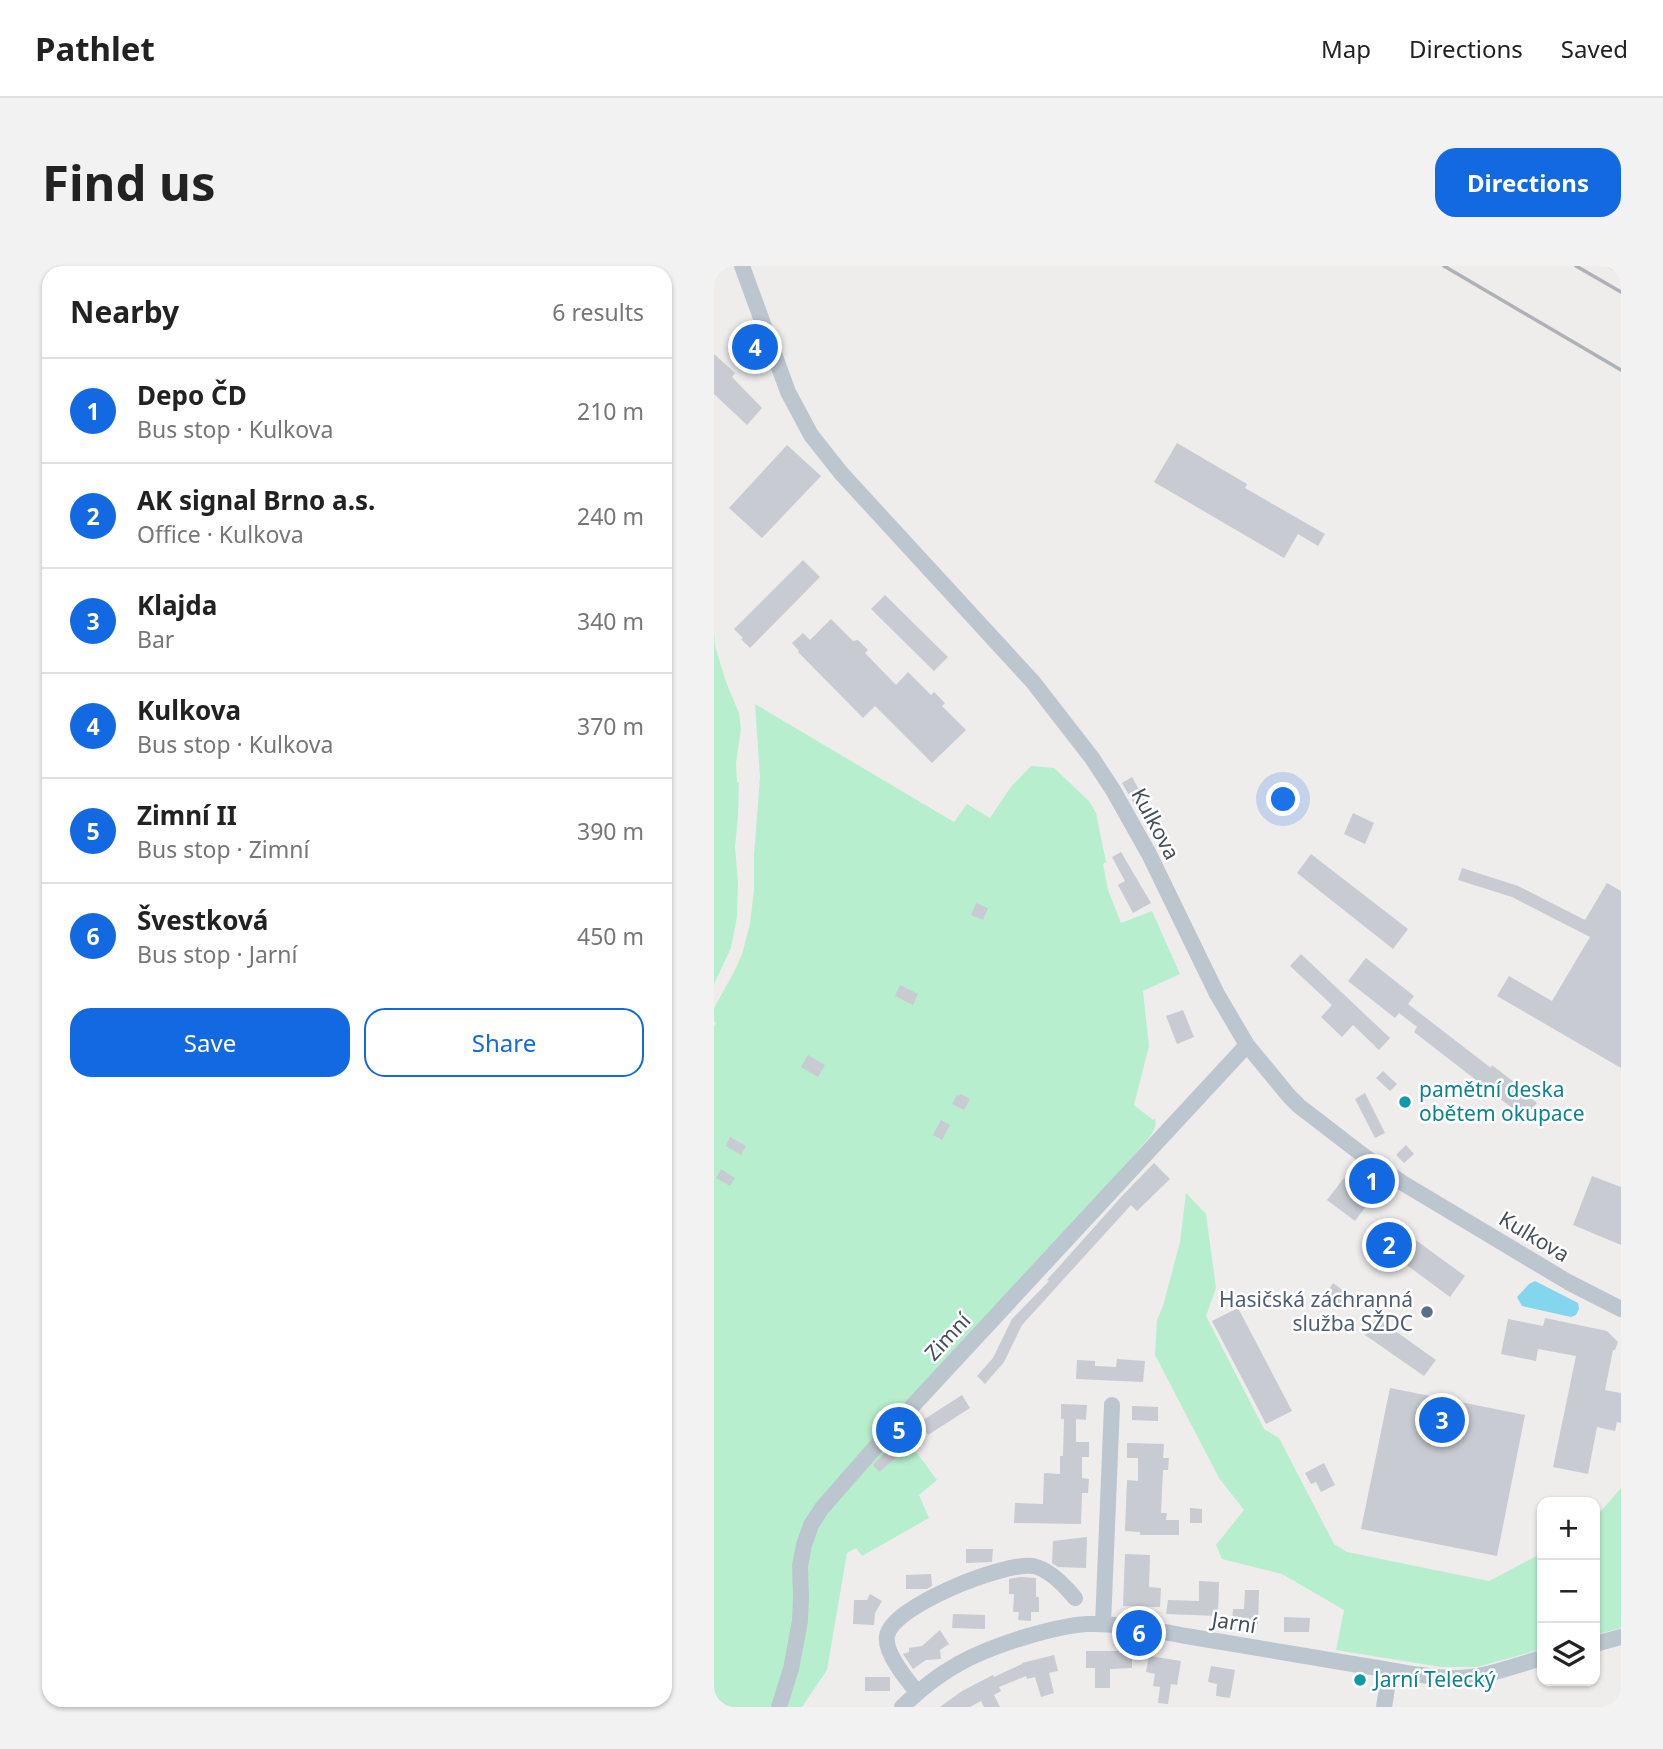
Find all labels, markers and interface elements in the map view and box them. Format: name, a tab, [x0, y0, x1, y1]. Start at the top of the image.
text: Pathlet	[35, 26, 155, 71]
text: Map	[1321, 32, 1371, 65]
text: Directions	[1409, 32, 1523, 65]
text: Saved	[1561, 32, 1628, 65]
button: Directions	[1435, 148, 1621, 217]
text: Find us	[42, 149, 216, 215]
text: Nearby	[70, 291, 179, 332]
text: 6 results	[552, 296, 644, 328]
pin: 4	[732, 321, 778, 373]
text: Depo ČD	[137, 377, 247, 413]
text: 1	[86, 395, 100, 427]
text: 210 m	[577, 395, 644, 427]
text: Bus stop · Kulkova	[137, 413, 333, 445]
text: AK signal Brno a.s.	[137, 482, 375, 518]
text: 2	[86, 500, 100, 532]
text: 240 m	[577, 500, 644, 532]
text: Office · Kulkova	[137, 518, 304, 550]
text: Klajda	[137, 587, 217, 623]
text: 3	[86, 605, 100, 637]
text: 340 m	[577, 605, 644, 637]
text: Bar	[137, 623, 174, 655]
text: Kulkova	[137, 692, 241, 728]
text: 4	[86, 710, 100, 742]
text: 370 m	[577, 710, 644, 742]
text: Bus stop · Kulkova	[137, 728, 333, 760]
your location	[1266, 782, 1300, 816]
street label: Kulkova	[1125, 783, 1186, 864]
text: Zimní II	[137, 797, 237, 833]
text: 5	[86, 815, 100, 847]
text: 390 m	[577, 815, 644, 847]
text: Bus stop · Zimní	[137, 833, 309, 865]
text: Švestková	[137, 902, 268, 938]
text: 6	[86, 920, 100, 952]
text: 450 m	[577, 920, 644, 952]
text: Bus stop · Jarní	[137, 938, 298, 970]
button: Save	[70, 1008, 350, 1077]
button: Share	[364, 1008, 644, 1077]
place label: pamětní deska obětem okupace	[1419, 1075, 1585, 1127]
marker: pamětní deska obětem okupace	[1397, 1094, 1413, 1110]
pin: 1	[1349, 1155, 1395, 1207]
street label: Kulkova	[1494, 1204, 1575, 1268]
pin: 2	[1366, 1219, 1412, 1271]
place label: Hasičská záchranná služba SŽDC	[1219, 1285, 1413, 1337]
marker: Hasičská záchranná služba SŽDC	[1419, 1304, 1435, 1320]
street label: Zimní	[918, 1306, 977, 1366]
pin: 3	[1419, 1394, 1465, 1446]
pin: 5	[876, 1404, 922, 1456]
map controls	[1537, 1497, 1600, 1686]
button: +	[1537, 1497, 1600, 1560]
button: −	[1537, 1560, 1600, 1623]
street label: Jarní	[1208, 1604, 1259, 1639]
pin: 6	[1116, 1607, 1162, 1659]
button: layers	[1537, 1623, 1600, 1686]
place label: Jarní Telecký	[1372, 1665, 1496, 1693]
marker: Jarní Telecký	[1352, 1672, 1368, 1688]

